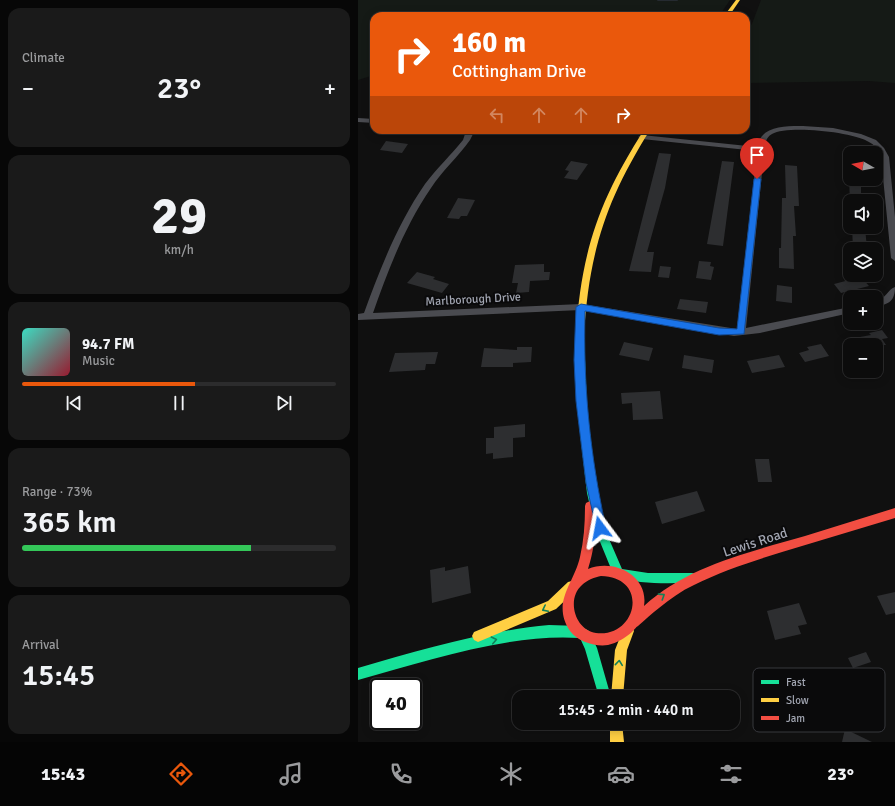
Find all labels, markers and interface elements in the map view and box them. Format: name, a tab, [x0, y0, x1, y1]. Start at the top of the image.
text: 160 m	[452, 26, 526, 60]
icon: right	[386, 28, 438, 80]
text: Climate	[22, 50, 65, 66]
text: Cottingham Drive	[452, 60, 586, 82]
text: 23°	[157, 70, 201, 107]
text: −	[22, 75, 34, 102]
text: +	[324, 75, 336, 102]
icon: left	[486, 104, 508, 126]
icon: ahead	[528, 104, 550, 126]
icon: ahead	[570, 104, 592, 126]
icon: right	[612, 104, 634, 126]
pin	[740, 138, 774, 179]
icon: arrive	[746, 144, 768, 166]
north arrow	[843, 146, 883, 186]
map controls	[843, 146, 883, 378]
text: 29	[151, 184, 207, 248]
button: sound	[843, 194, 883, 234]
text: km/h	[164, 242, 194, 258]
button: layers	[843, 242, 883, 282]
street label: Marlborough Drive	[425, 290, 521, 309]
button: +	[843, 290, 883, 330]
text: 94.7 FM	[82, 335, 134, 353]
button: −	[843, 338, 883, 378]
text: Music	[82, 353, 115, 369]
icon: previous	[63, 392, 85, 414]
icon: pause	[168, 392, 190, 414]
icon: next	[273, 392, 295, 414]
text: Range · 73%	[22, 484, 92, 500]
text: 365 km	[22, 504, 117, 541]
position arrow	[579, 507, 621, 549]
street label: Lewis Road	[721, 524, 790, 561]
one-way arrow	[658, 594, 665, 601]
one-way arrow	[542, 604, 549, 611]
text: Arrival	[22, 637, 59, 653]
one-way arrow	[490, 637, 497, 645]
text: 15:45	[22, 657, 95, 694]
one-way arrow	[614, 660, 623, 666]
legend	[753, 668, 885, 732]
text: Fast	[786, 676, 806, 689]
speed limit sign: 40	[370, 678, 422, 730]
text: Slow	[786, 694, 809, 707]
text: 15:45 · 2 min · 440 m	[559, 701, 693, 719]
text: Jam	[786, 712, 805, 725]
icon: directions	[167, 760, 195, 788]
icon: music	[277, 760, 305, 788]
icon: phone	[387, 760, 415, 788]
icon: climate	[497, 760, 525, 788]
icon: car	[607, 760, 635, 788]
icon: filters	[717, 760, 745, 788]
text: 15:43	[41, 763, 85, 785]
text: 23°	[827, 763, 854, 785]

